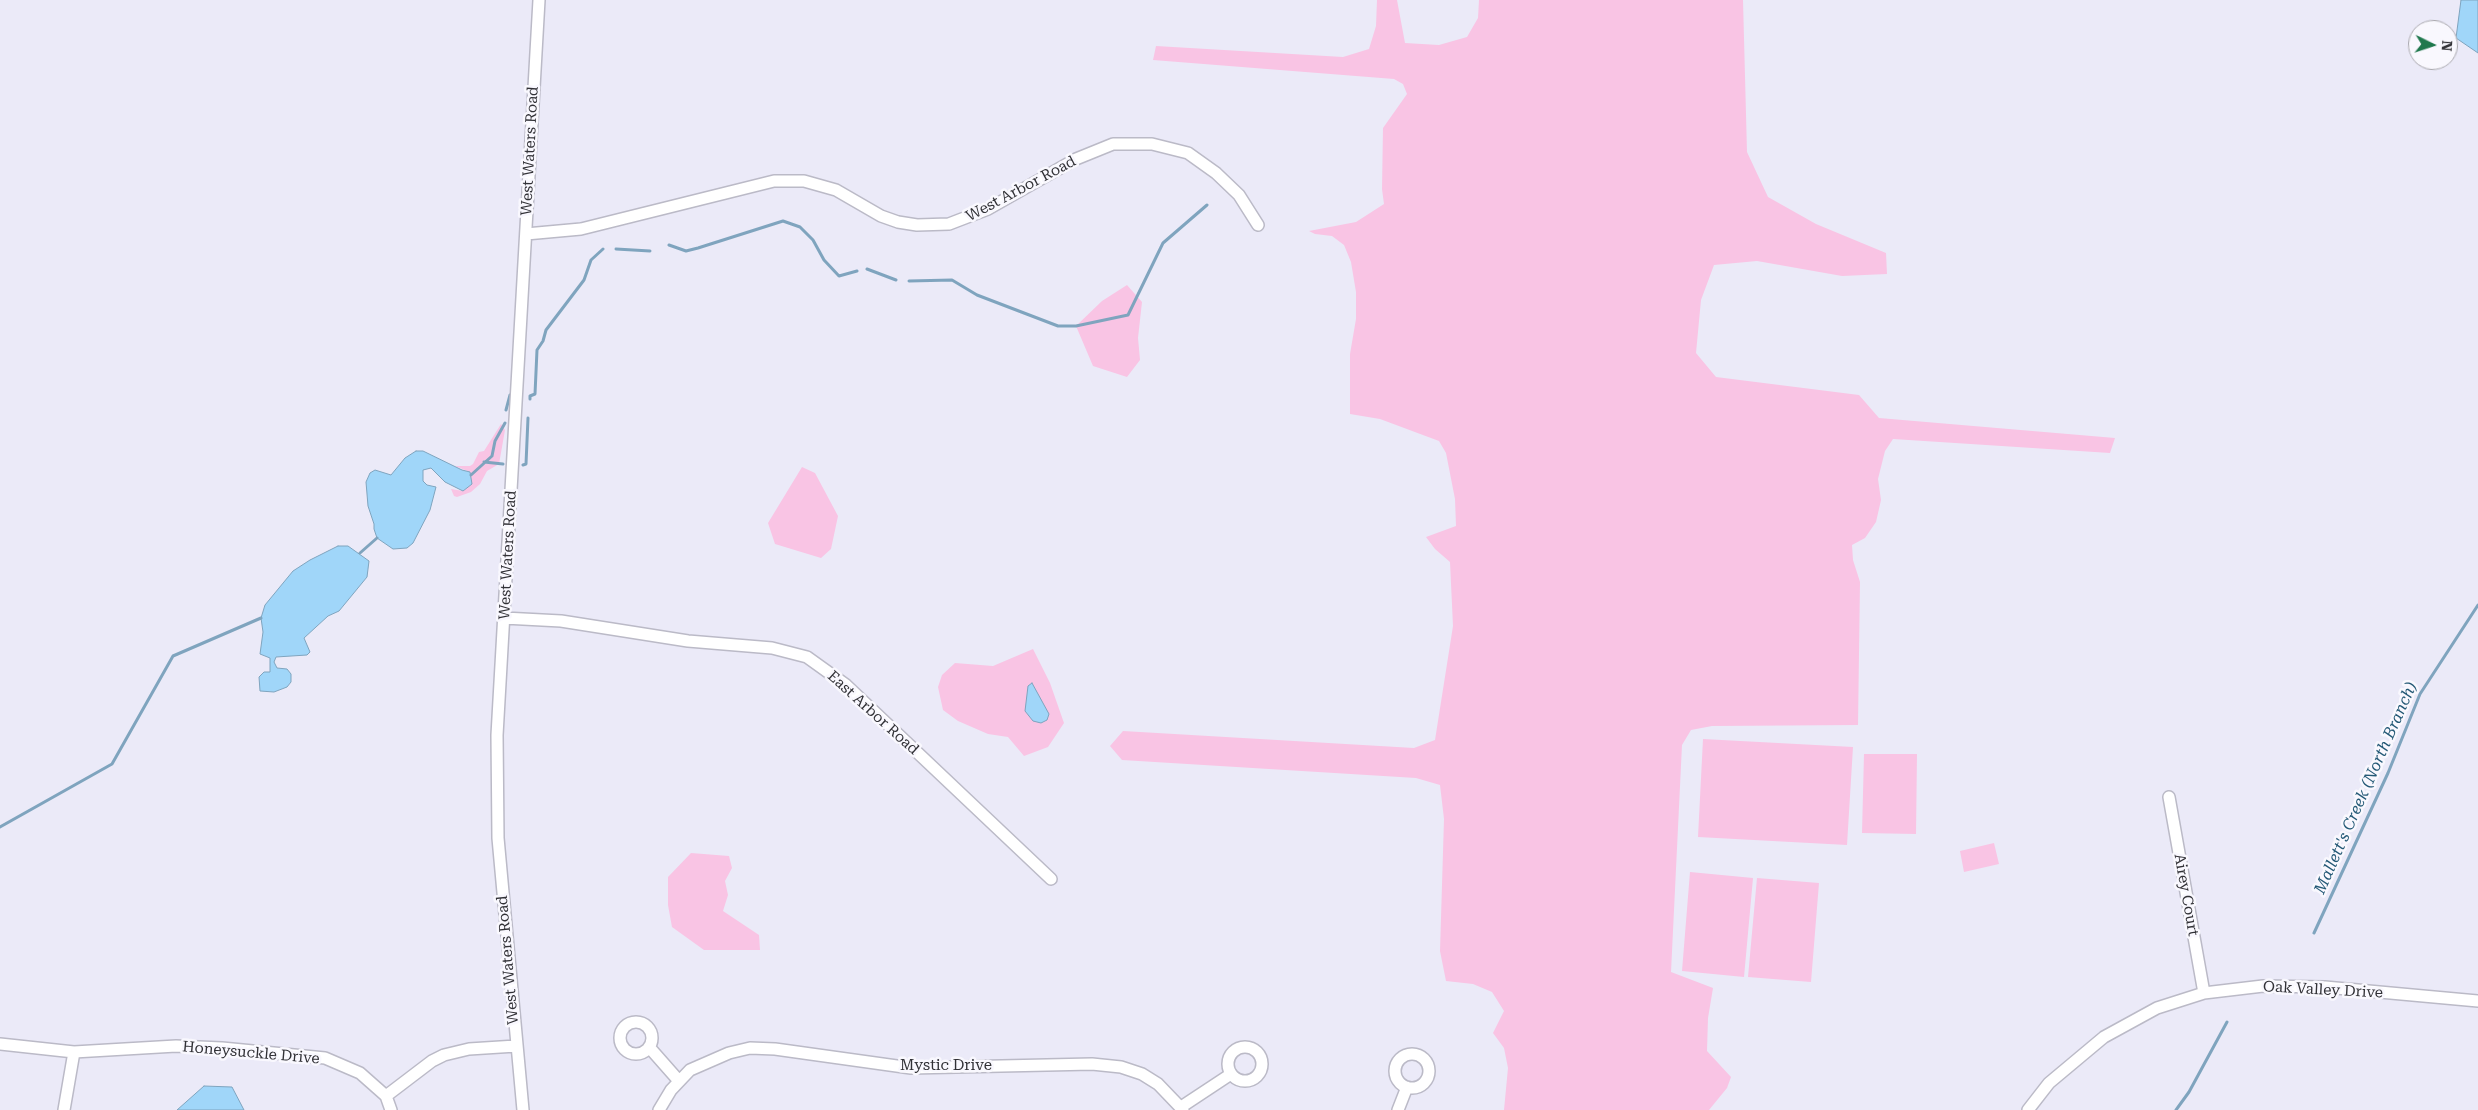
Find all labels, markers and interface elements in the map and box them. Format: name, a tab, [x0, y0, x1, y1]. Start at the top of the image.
north arrow	[2408, 20, 2458, 70]
text: N	[2439, 40, 2455, 52]
street label: West Waters Road	[518, 86, 542, 216]
street label: West Arbor Road	[963, 152, 1079, 226]
street label: West Waters Road	[496, 490, 520, 620]
street label: East Arbor Road	[824, 667, 922, 759]
water label: Mallett's Creek (North Branch)	[2310, 679, 2422, 897]
street label: Airey Court	[2170, 852, 2202, 938]
street label: West Waters Road	[493, 895, 523, 1025]
street label: Oak Valley Drive	[2263, 978, 2383, 1002]
street label: Honeysuckle Drive	[182, 1038, 320, 1068]
street label: Mystic Drive	[900, 1057, 992, 1075]

